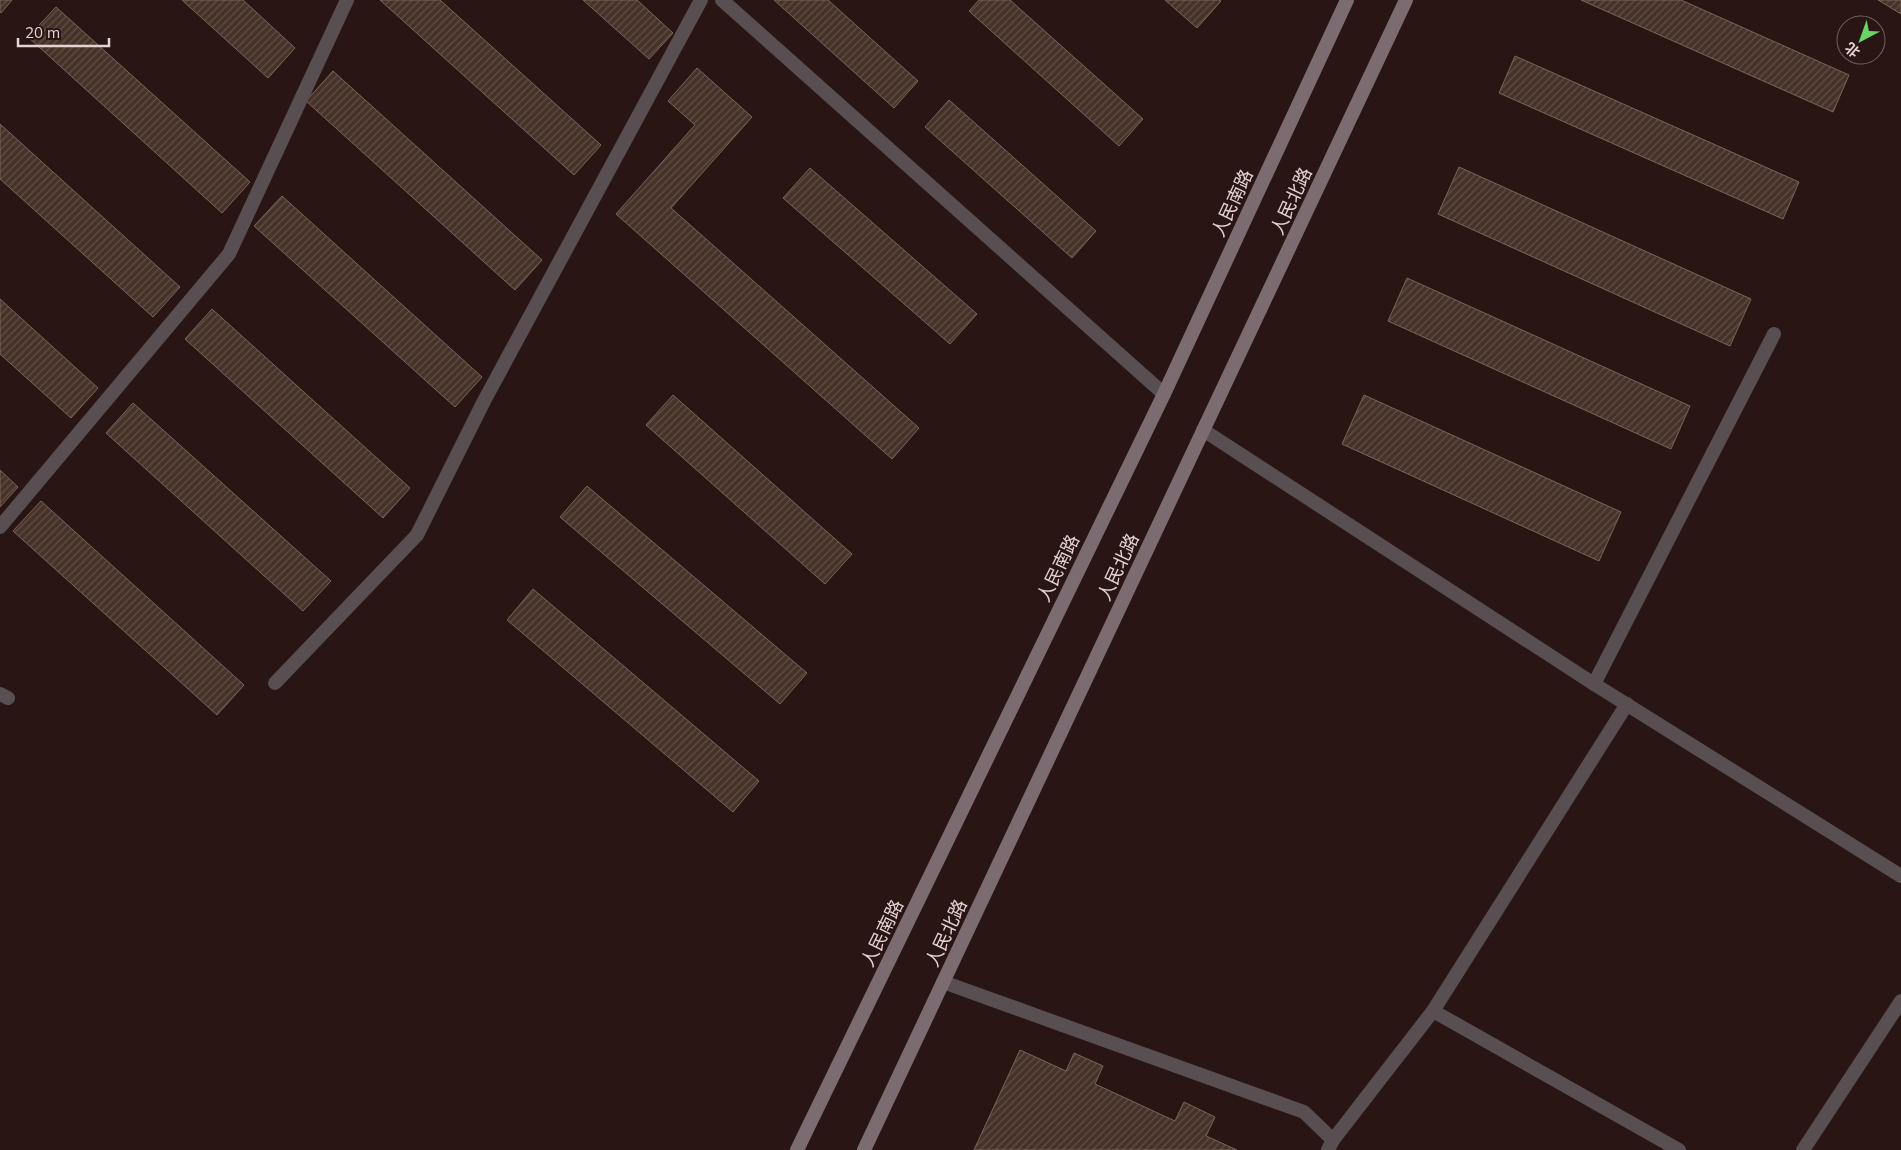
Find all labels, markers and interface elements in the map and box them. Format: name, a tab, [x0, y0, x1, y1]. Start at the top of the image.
scale bar	[18, 15, 109, 47]
north arrow	[1836, 15, 1886, 65]
text: 20 m	[25, 23, 60, 42]
text: 北	[1841, 38, 1864, 61]
street label: 人民北路	[1265, 164, 1317, 238]
street label: 人民南路	[1206, 166, 1258, 240]
street label: 人民北路	[1092, 530, 1144, 604]
street label: 人民南路	[1032, 531, 1084, 605]
street label: 人民南路	[856, 896, 908, 970]
street label: 人民北路	[920, 896, 972, 970]

